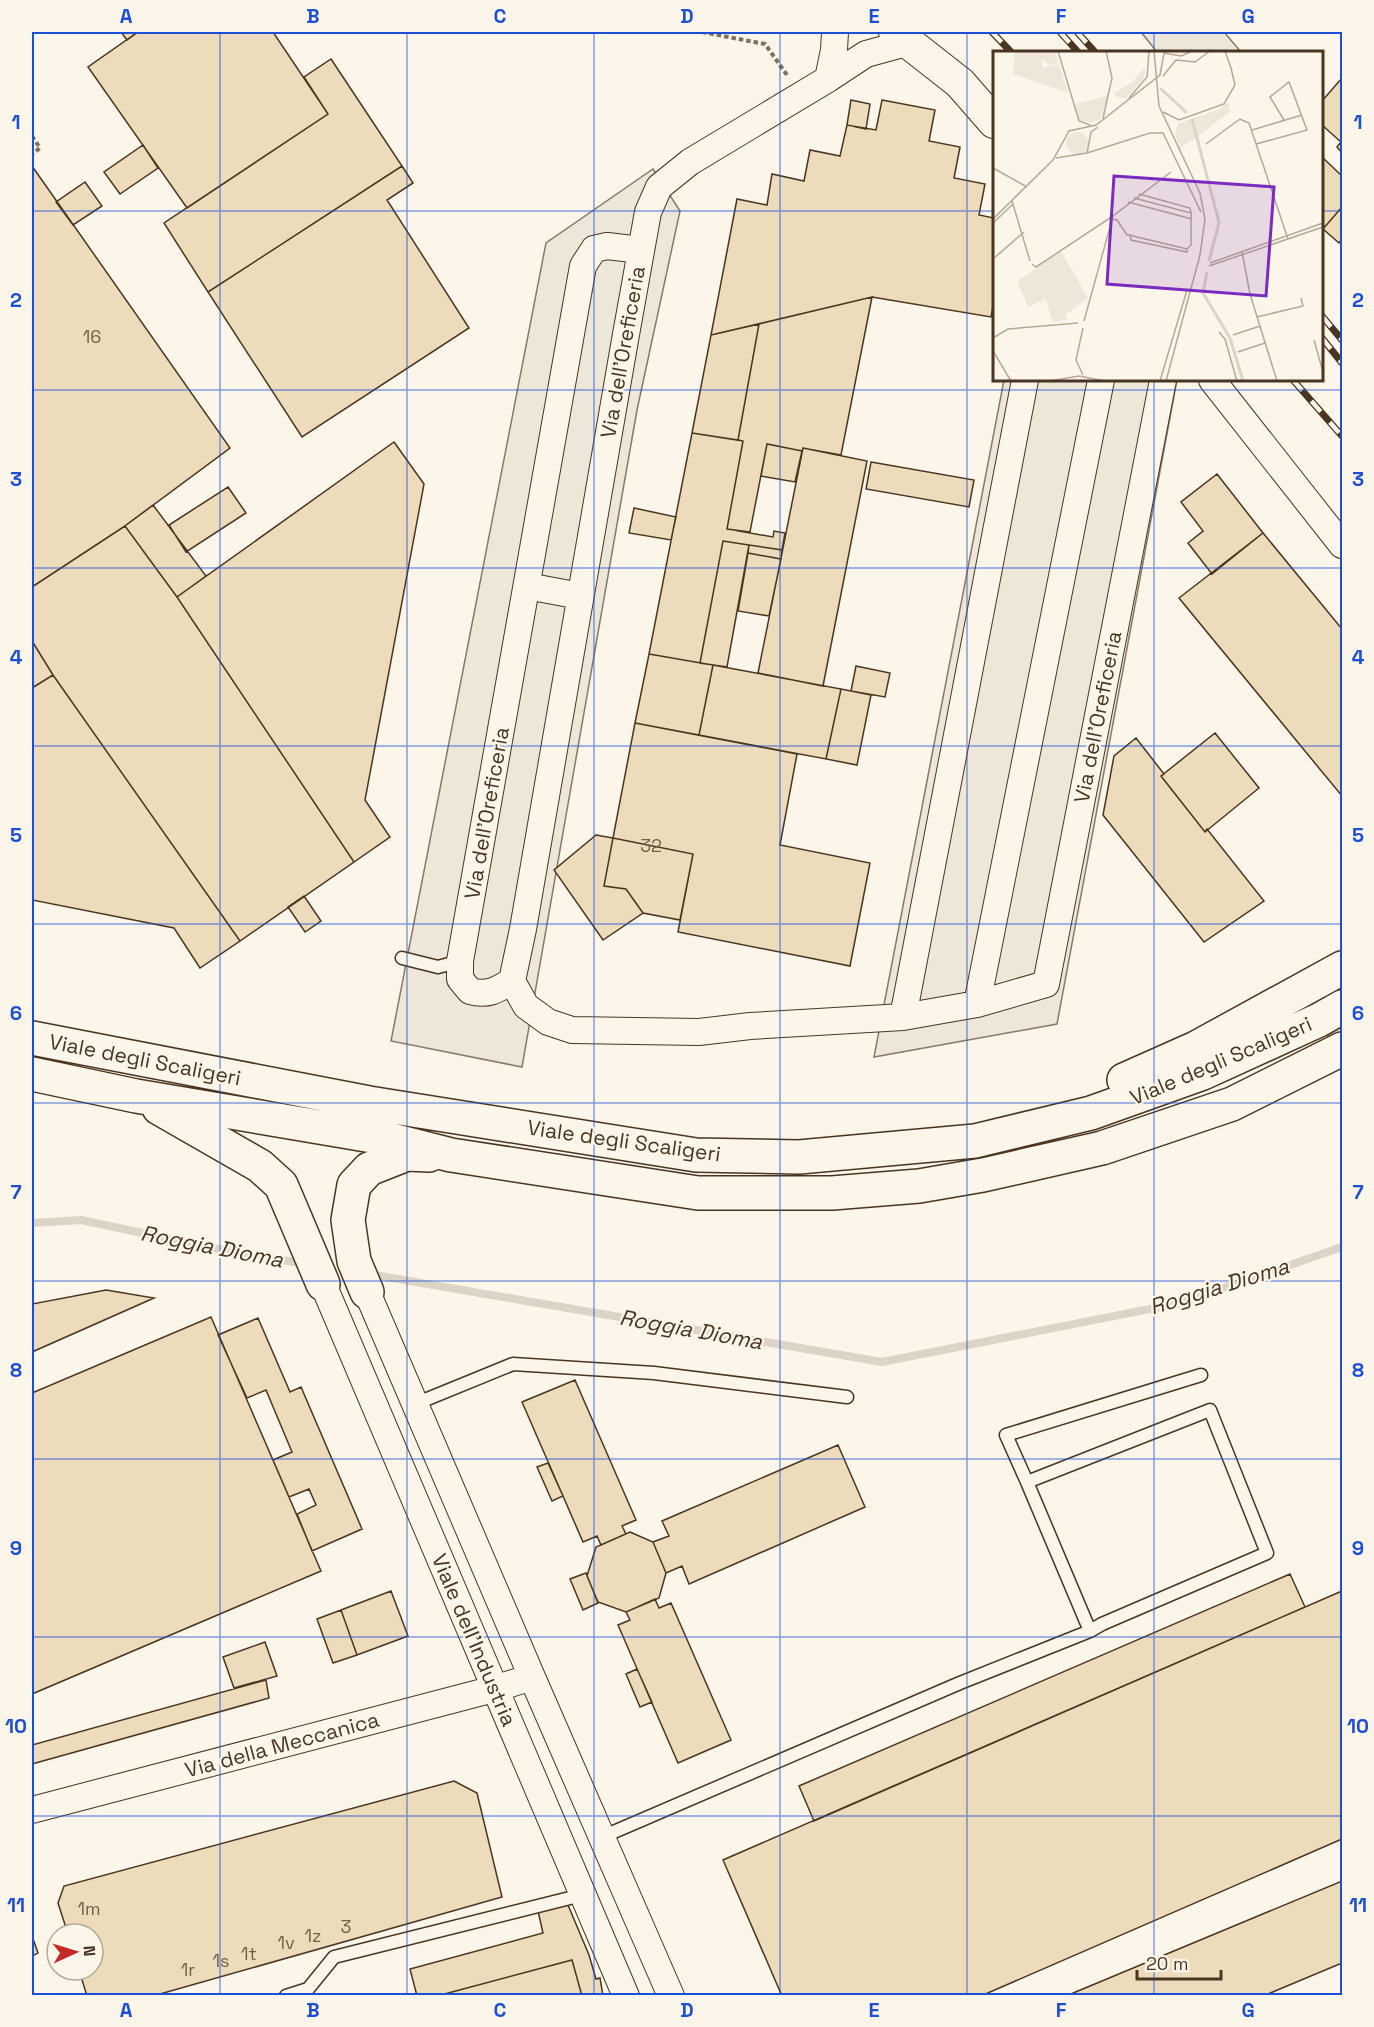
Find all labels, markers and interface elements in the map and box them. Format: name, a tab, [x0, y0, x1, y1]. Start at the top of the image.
text: A	[120, 3, 133, 29]
text: B	[306, 3, 320, 29]
text: C	[494, 3, 507, 29]
text: D	[680, 3, 694, 29]
text: E	[868, 3, 880, 29]
text: F	[1056, 3, 1067, 29]
text: G	[1241, 3, 1255, 29]
inset map	[993, 51, 1323, 381]
text: 1	[11, 109, 21, 135]
text: 1	[1353, 109, 1363, 135]
street label: Via dell'Oreficeria	[594, 264, 651, 440]
text: 2	[10, 287, 22, 313]
text: 2	[1352, 287, 1364, 313]
house number: 16	[83, 325, 101, 348]
text: 3	[10, 466, 22, 492]
text: 3	[1352, 466, 1364, 492]
street label: Via dell'Oreficeria	[1068, 629, 1127, 805]
text: 4	[10, 644, 23, 670]
text: 4	[1352, 644, 1365, 670]
street label: Via dell'Oreficeria	[458, 725, 515, 901]
text: 5	[10, 822, 22, 848]
text: 5	[1352, 822, 1364, 848]
house number: 32	[640, 834, 662, 857]
text: 6	[10, 1000, 22, 1026]
text: 6	[1352, 1000, 1364, 1026]
street label: Viale degli Scaligeri	[1126, 1010, 1316, 1111]
street label: Viale degli Scaligeri	[47, 1028, 243, 1091]
street label: Viale degli Scaligeri	[526, 1114, 723, 1167]
text: 7	[10, 1179, 22, 1205]
text: 7	[1352, 1179, 1364, 1205]
water label: Roggia Dioma	[138, 1218, 286, 1274]
water label: Roggia Dioma	[1146, 1251, 1293, 1321]
water label: Roggia Dioma	[617, 1303, 765, 1355]
text: 8	[10, 1357, 22, 1383]
text: 8	[1352, 1357, 1364, 1383]
text: 9	[10, 1535, 22, 1561]
text: 9	[1352, 1535, 1364, 1561]
street label: Viale dell'Industria	[426, 1550, 523, 1730]
street label: Via della Meccanica	[182, 1706, 382, 1783]
text: 10	[5, 1713, 27, 1739]
text: 10	[1347, 1713, 1369, 1739]
text: 11	[7, 1892, 25, 1918]
text: 11	[1349, 1892, 1367, 1918]
house number: 1m	[77, 1897, 101, 1920]
house number: 3	[341, 1915, 351, 1938]
north arrow	[45, 1922, 105, 1982]
house number: 1z	[305, 1924, 321, 1947]
house number: 1v	[277, 1931, 295, 1954]
house number: 1t	[241, 1942, 257, 1965]
scale bar	[1137, 1943, 1221, 1981]
text: N	[79, 1945, 100, 1957]
house number: 1s	[212, 1949, 230, 1972]
text: 20 m	[1146, 1952, 1189, 1975]
house number: 1r	[181, 1958, 195, 1981]
text: A	[120, 1997, 133, 2023]
text: B	[306, 1997, 320, 2023]
text: C	[494, 1997, 507, 2023]
text: D	[680, 1997, 694, 2023]
text: E	[868, 1997, 880, 2023]
text: F	[1056, 1997, 1067, 2023]
text: G	[1241, 1997, 1255, 2023]

